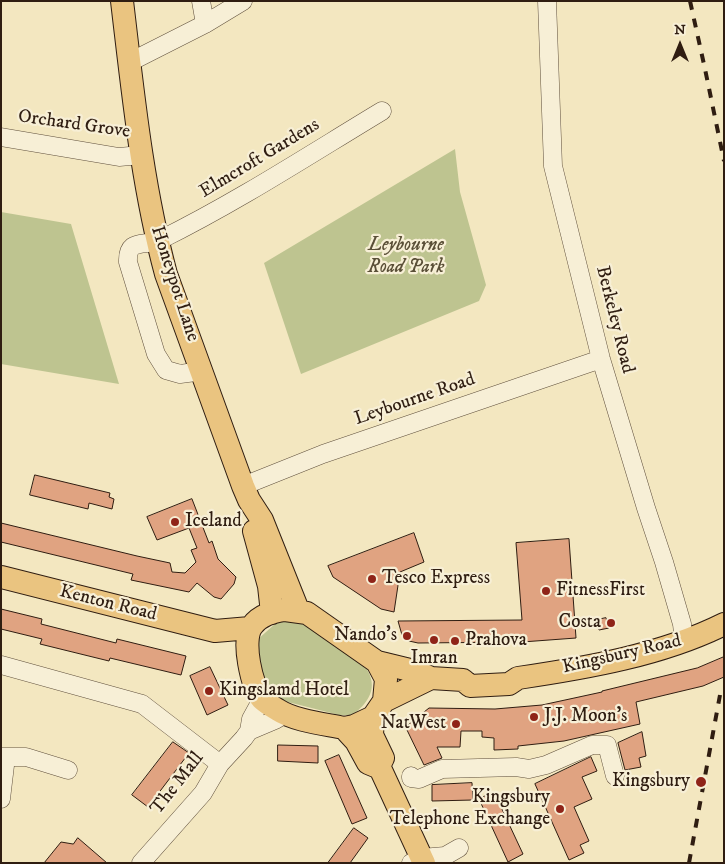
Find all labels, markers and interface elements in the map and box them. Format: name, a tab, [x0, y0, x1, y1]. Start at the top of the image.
north arrow	[655, 20, 705, 70]
text: N	[674, 21, 686, 39]
street label: Orchard Grove	[16, 106, 132, 144]
street label: Elmcroft Gardens	[196, 114, 324, 204]
street label: Honeypot Lane	[145, 223, 203, 345]
park label: Leybourne Road Park	[368, 235, 444, 279]
street label: Berkeley Road	[590, 264, 638, 376]
street label: Leybourne Road	[352, 369, 478, 431]
place label: Iceland	[185, 511, 242, 533]
marker: Iceland	[169, 516, 181, 528]
place label: Tesco Express	[382, 568, 490, 590]
marker: Tesco Express	[366, 573, 378, 585]
place label: FitnessFirst	[556, 580, 645, 602]
street label: Kenton Road	[57, 581, 159, 627]
marker: FitnessFirst	[540, 585, 552, 597]
place label: Costa	[559, 612, 601, 634]
marker: Costa	[605, 617, 617, 629]
place label: Nando's	[334, 625, 397, 647]
marker: Nando's	[401, 630, 413, 642]
place label: Prahova	[465, 630, 527, 652]
street label: Kingsbury Road	[560, 630, 684, 680]
marker: Imran	[428, 634, 440, 646]
marker: Prahova	[449, 635, 461, 647]
place label: Imran	[410, 648, 458, 670]
place label: Kingslamd Hotel	[219, 680, 349, 702]
marker: Kingslamd Hotel	[203, 685, 215, 697]
place label: J.J. Moon's	[544, 706, 627, 728]
marker: J.J. Moon's	[528, 711, 540, 723]
place label: NatWest	[380, 713, 446, 735]
marker: NatWest	[450, 718, 462, 730]
street label: The Mall	[147, 748, 209, 820]
place label: Kingsbury	[612, 771, 690, 793]
marker: Kingsbury	[694, 775, 708, 789]
place label: Kingsbury Telephone Exchange	[390, 787, 550, 831]
marker: Kingsbury Telephone Exchange	[554, 803, 566, 815]

